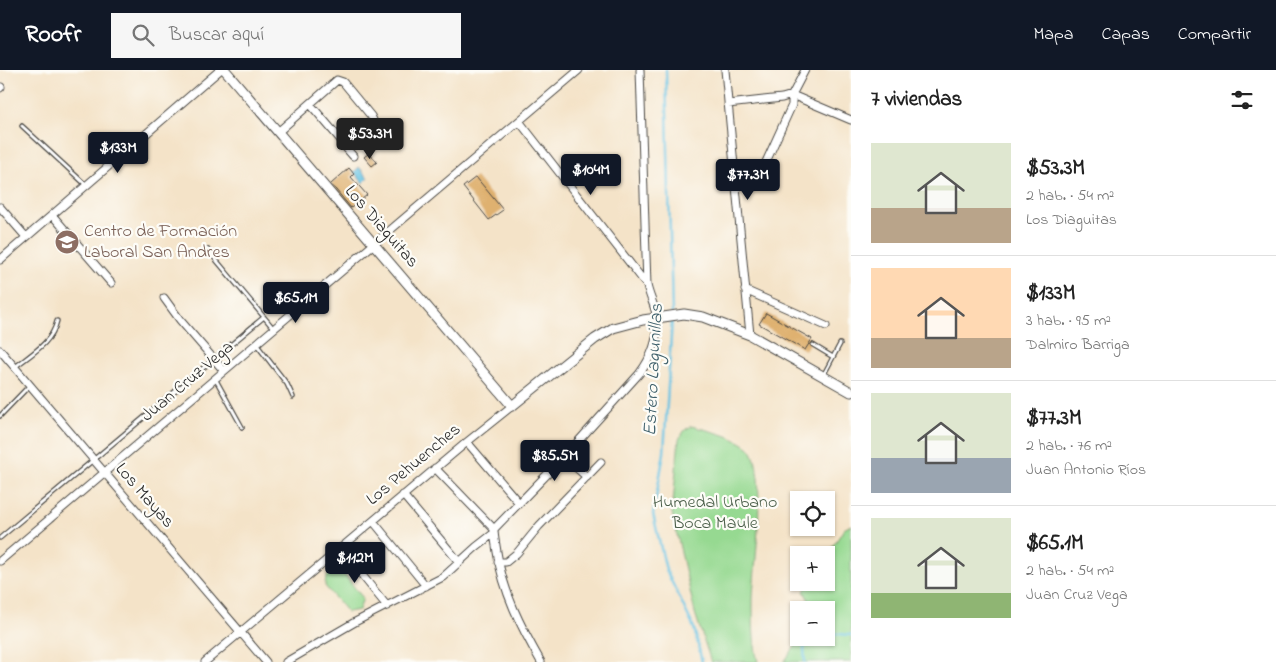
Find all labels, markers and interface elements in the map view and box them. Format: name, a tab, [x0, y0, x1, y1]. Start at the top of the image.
search box	[111, 13, 461, 58]
text: Roofr	[25, 18, 81, 53]
icon: search	[129, 21, 157, 49]
text: Buscar aquí	[169, 22, 264, 49]
text: Mapa	[1033, 22, 1074, 48]
text: Capas	[1102, 22, 1150, 48]
text: Compartir	[1178, 22, 1251, 48]
text: 7 viviendas	[871, 85, 962, 115]
icon: filters	[1228, 86, 1256, 114]
pin: $53.3M	[329, 118, 411, 160]
text: $53.3M	[347, 122, 393, 146]
pin: $133M	[83, 132, 153, 174]
text: $133M	[99, 136, 137, 160]
pin: $104M	[556, 154, 626, 196]
text: $53.3M	[1026, 154, 1085, 184]
text: $104M	[572, 158, 610, 182]
pin: $77.3M	[707, 158, 789, 201]
text: $77.3M	[727, 163, 769, 187]
icon: home	[911, 163, 971, 223]
street label: Los Diaguitas	[337, 180, 424, 275]
text: 2 hab. · 54 m²	[1026, 184, 1114, 208]
text: Los Diaguitas	[1026, 208, 1117, 232]
place label: Centro de Formación Laboral San Andres	[84, 219, 237, 266]
school or university icon: Centro de Formación Laboral San Andres	[54, 229, 80, 255]
text: $133M	[1026, 279, 1075, 309]
pin: $65.1M	[255, 282, 337, 324]
text: $65.1M	[274, 286, 318, 310]
icon: home	[911, 288, 971, 348]
water label: Estero Lagunillas	[637, 303, 672, 437]
text: 3 hab. · 95 m²	[1026, 309, 1111, 333]
text: Dalmiro Barriga	[1026, 333, 1130, 357]
street label: Juan Cruz Vega	[136, 335, 241, 429]
text: $77.3M	[1026, 404, 1082, 434]
icon: home	[911, 413, 971, 473]
street label: Los Pehuenches	[361, 418, 467, 512]
text: 2 hab. · 76 m²	[1026, 434, 1112, 458]
pin: $85.5M	[514, 440, 596, 482]
text: $85.5M	[532, 444, 578, 468]
street label: Los Mayas	[108, 458, 180, 534]
text: Juan Antonio Ríos	[1026, 458, 1146, 482]
park label: Humedal Urbano Boca Maule	[653, 490, 777, 537]
map controls	[790, 491, 835, 646]
button: locate	[790, 491, 835, 536]
text: $65.1M	[1026, 529, 1084, 559]
icon: home	[911, 538, 971, 598]
pin: $112M	[320, 542, 390, 584]
text: $112M	[336, 546, 374, 570]
button: +	[790, 546, 835, 591]
text: 2 hab. · 54 m²	[1026, 559, 1114, 583]
text: Juan Cruz Vega	[1026, 583, 1128, 607]
button: −	[790, 601, 835, 646]

